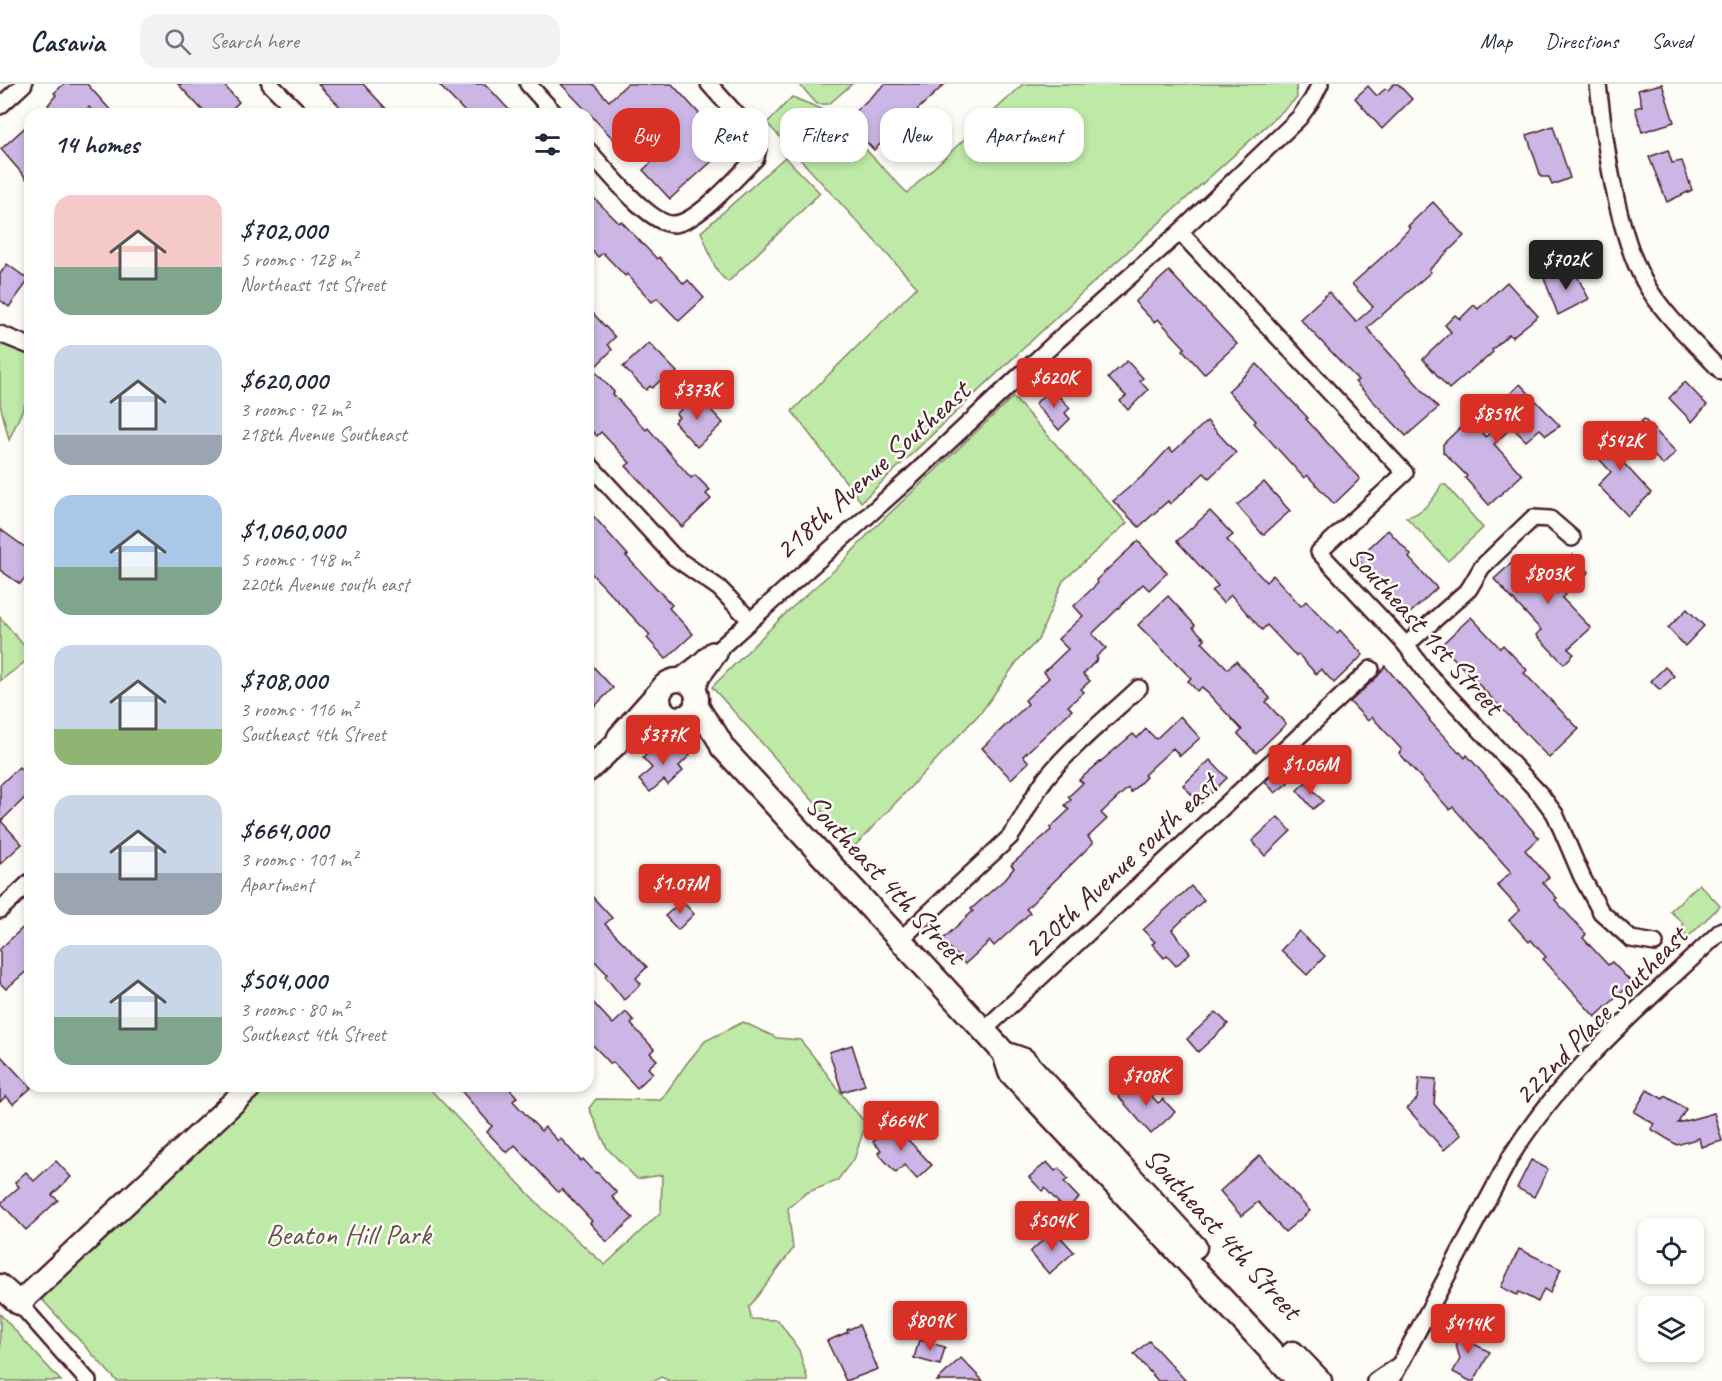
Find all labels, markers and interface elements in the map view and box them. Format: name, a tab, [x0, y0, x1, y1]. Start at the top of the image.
search box	[140, 14, 560, 68]
text: Casavia	[30, 24, 104, 59]
icon: search	[161, 25, 194, 58]
text: Search here	[209, 27, 299, 55]
text: Map	[1480, 28, 1512, 54]
text: Directions	[1545, 28, 1618, 54]
text: Saved	[1651, 28, 1692, 54]
chip: Buy	[612, 108, 680, 162]
chip: Rent	[692, 108, 768, 162]
chip: Filters	[780, 108, 868, 162]
chip: New	[880, 108, 952, 162]
chip: Apartment	[964, 108, 1084, 162]
text: 14 homes	[54, 128, 139, 161]
icon: filters	[531, 128, 564, 161]
text: $702,000	[240, 214, 327, 247]
icon: home	[102, 219, 174, 291]
pin: $702K	[1524, 240, 1608, 291]
text: 5 rooms · 128 m²	[240, 247, 357, 272]
text: $702K	[1543, 247, 1589, 272]
text: Northeast 1st Street	[240, 272, 385, 297]
pin: $620K	[1012, 358, 1096, 409]
text: $620,000	[240, 364, 328, 397]
text: $620K	[1031, 365, 1077, 390]
icon: home	[102, 369, 174, 441]
pin: $373K	[655, 370, 739, 421]
street label: 218th Avenue Southeast	[766, 370, 980, 568]
text: $373K	[674, 377, 720, 402]
pin: $859K	[1455, 394, 1539, 445]
text: 3 rooms · 92 m²	[240, 397, 348, 422]
text: $859K	[1474, 401, 1520, 426]
pin: $542K	[1578, 421, 1662, 472]
text: 218th Avenue Southeast	[240, 422, 407, 447]
text: $542K	[1597, 428, 1643, 453]
text: $1,060,000	[240, 514, 344, 547]
icon: home	[102, 519, 174, 591]
street label: Southeast 1st Street	[1340, 537, 1514, 725]
text: 5 rooms · 148 m²	[240, 547, 357, 572]
pin: $803K	[1506, 554, 1590, 605]
text: $803K	[1525, 561, 1571, 586]
text: 220th Avenue south east	[240, 572, 409, 597]
text: $708,000	[240, 664, 327, 697]
icon: home	[102, 669, 174, 741]
text: 3 rooms · 116 m²	[240, 697, 357, 722]
pin: $377K	[621, 715, 705, 766]
text: Southeast 4th Street	[240, 722, 386, 747]
text: $377K	[640, 722, 686, 747]
pin: $1.06M	[1261, 745, 1359, 796]
text: $1.06M	[1283, 752, 1337, 777]
street label: 220th Avenue south east	[1014, 763, 1229, 966]
street label: Southeast 4th Street	[797, 786, 977, 974]
text: $664,000	[240, 814, 328, 847]
icon: home	[102, 819, 174, 891]
text: 3 rooms · 101 m²	[240, 847, 357, 872]
pin: $1.07M	[631, 864, 729, 915]
text: $1.07M	[653, 871, 707, 896]
text: Apartment	[240, 872, 313, 897]
street label: 222nd Place Southeast	[1505, 915, 1697, 1113]
text: $504,000	[240, 964, 327, 997]
icon: home	[102, 969, 174, 1041]
text: 3 rooms · 80 m²	[240, 997, 348, 1022]
text: Southeast 4th Street	[240, 1022, 386, 1047]
pin: $708K	[1104, 1056, 1188, 1107]
text: $708K	[1123, 1063, 1169, 1088]
pin: $664K	[859, 1101, 943, 1152]
text: $664K	[878, 1108, 925, 1133]
street label: Southeast 4th Street	[1136, 1139, 1312, 1329]
pin: $504K	[1010, 1201, 1094, 1252]
text: $504K	[1029, 1208, 1075, 1233]
park label: Beaton Hill Park	[266, 1215, 433, 1253]
map controls	[1638, 1218, 1704, 1362]
button: locate	[1638, 1218, 1704, 1284]
button: layers	[1638, 1296, 1704, 1362]
pin: $809K	[888, 1301, 972, 1352]
pin: $414K	[1426, 1304, 1510, 1355]
text: $809K	[907, 1308, 953, 1333]
text: $414K	[1445, 1311, 1491, 1336]

